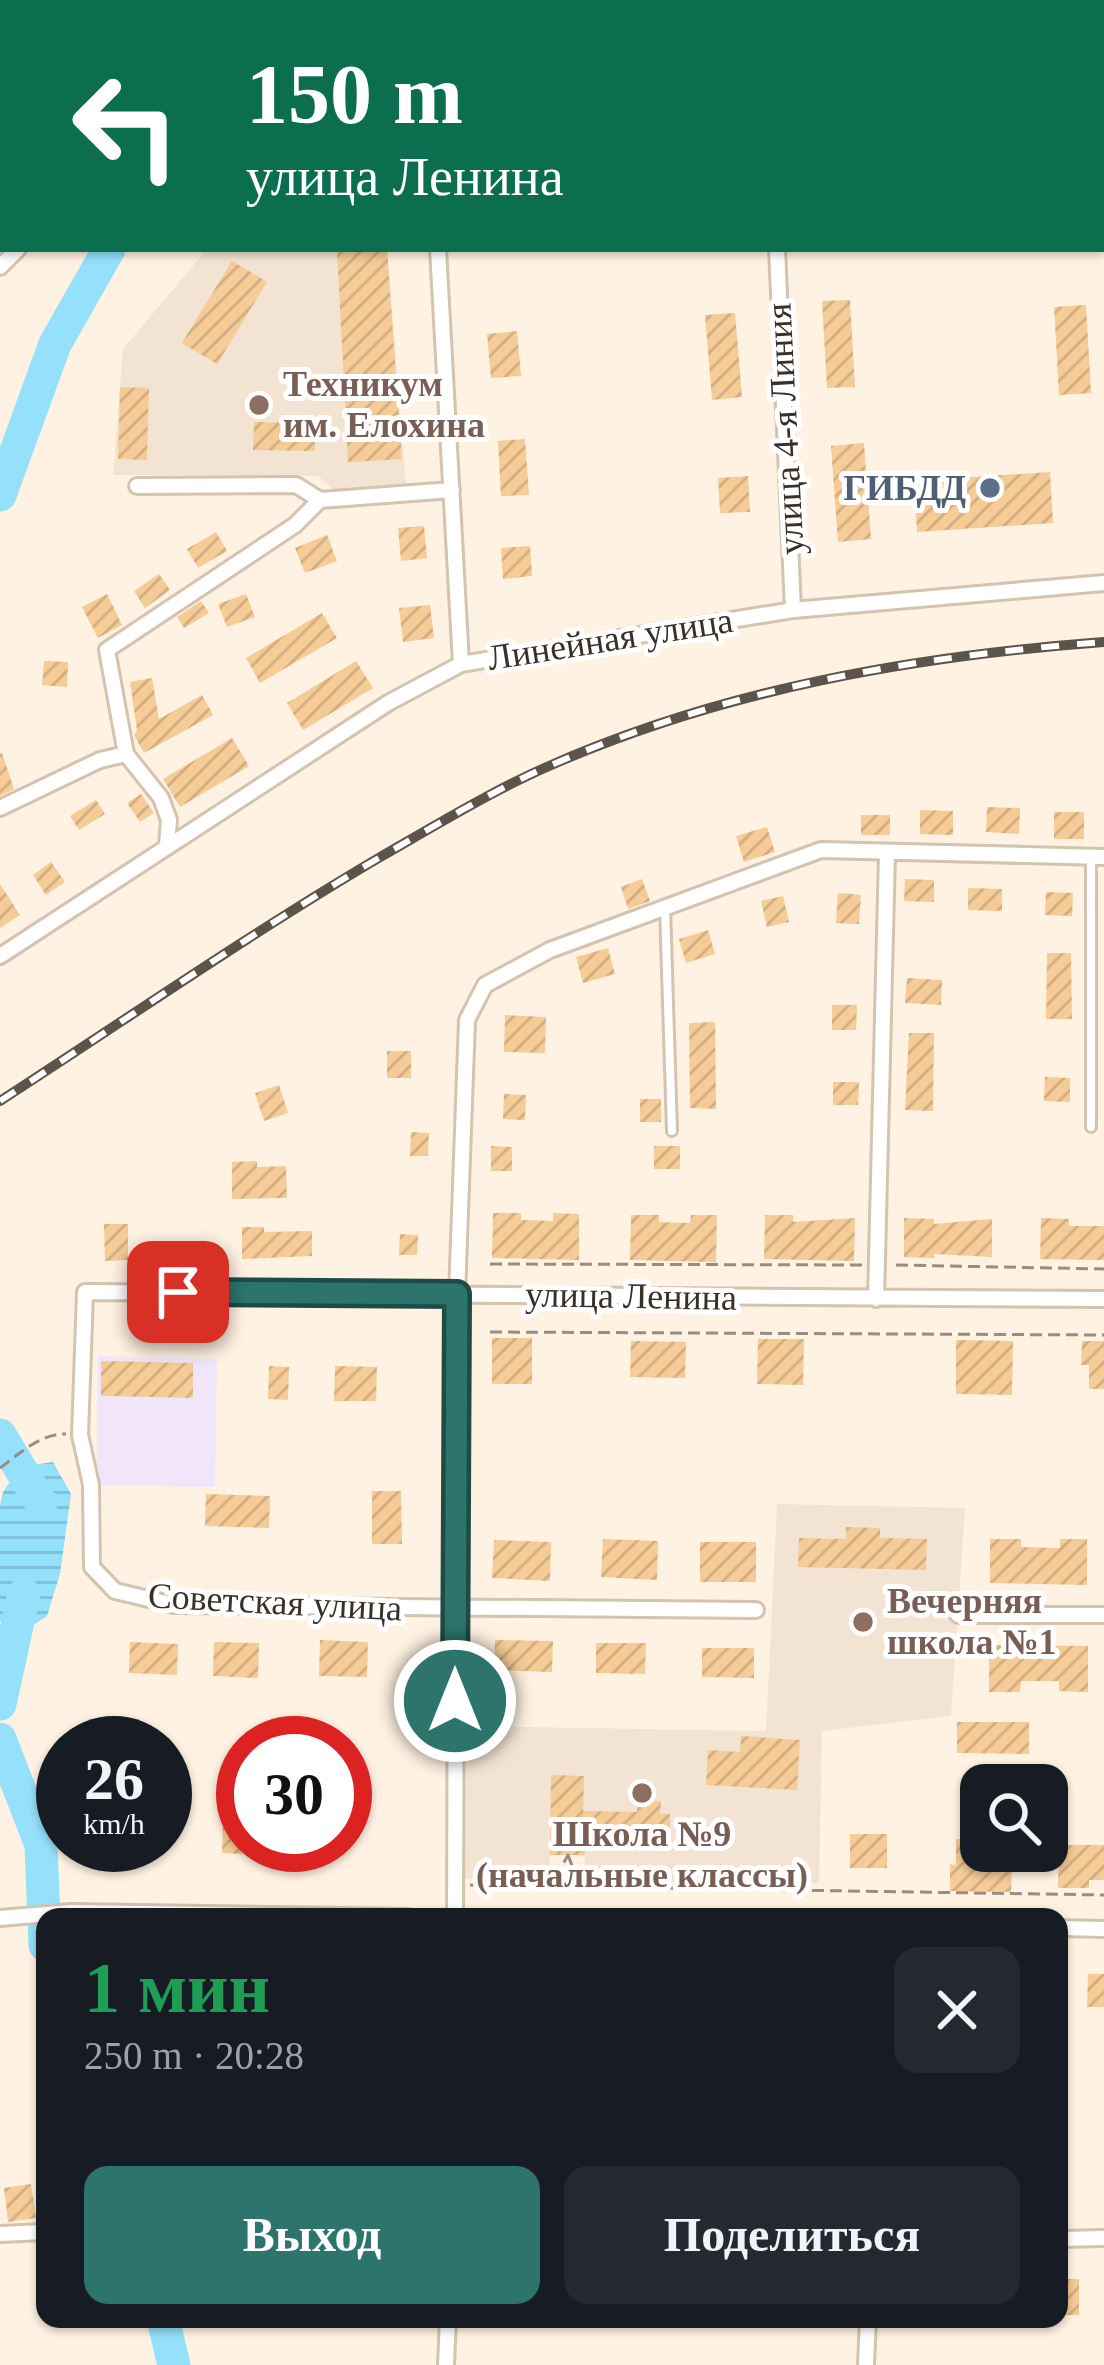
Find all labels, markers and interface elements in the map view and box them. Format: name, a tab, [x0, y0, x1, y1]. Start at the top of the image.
icon: left	[48, 48, 204, 204]
text: 150 m	[246, 48, 463, 141]
text: улица Ленина	[246, 147, 564, 207]
street label: улица 4-я Линия	[758, 302, 812, 556]
place label: Техникум им. Елохина	[283, 364, 485, 445]
marker: Техникум им. Елохина	[246, 392, 272, 418]
place label: ГИБДД	[843, 468, 966, 508]
marker: ГИБДД	[977, 475, 1003, 501]
street label: Линейная улица	[484, 600, 736, 678]
pin	[127, 1241, 229, 1343]
icon: arrive	[145, 1259, 211, 1325]
street label: улица Ленина	[525, 1274, 737, 1318]
street label: Советская улица	[147, 1575, 403, 1629]
place label: Вечерняя школа №1	[887, 1581, 1057, 1662]
marker: Вечерняя школа №1	[850, 1609, 876, 1635]
position arrow	[392, 1638, 518, 1764]
speed limit sign: 30	[216, 1716, 372, 1872]
text: 26	[84, 1746, 144, 1812]
map controls	[960, 1764, 1068, 1872]
button: search	[960, 1764, 1068, 1872]
marker: Школа №9 (начальные классы)	[629, 1780, 655, 1806]
text: km/h	[83, 1807, 145, 1840]
place label: Школа №9 (начальные классы)	[476, 1814, 808, 1895]
button: close	[894, 1947, 1020, 2073]
text: 1 мин	[84, 1948, 270, 2028]
text: 250 m · 20:28	[84, 2034, 304, 2077]
button: Выход	[84, 2166, 540, 2304]
button: Поделиться	[564, 2166, 1020, 2304]

